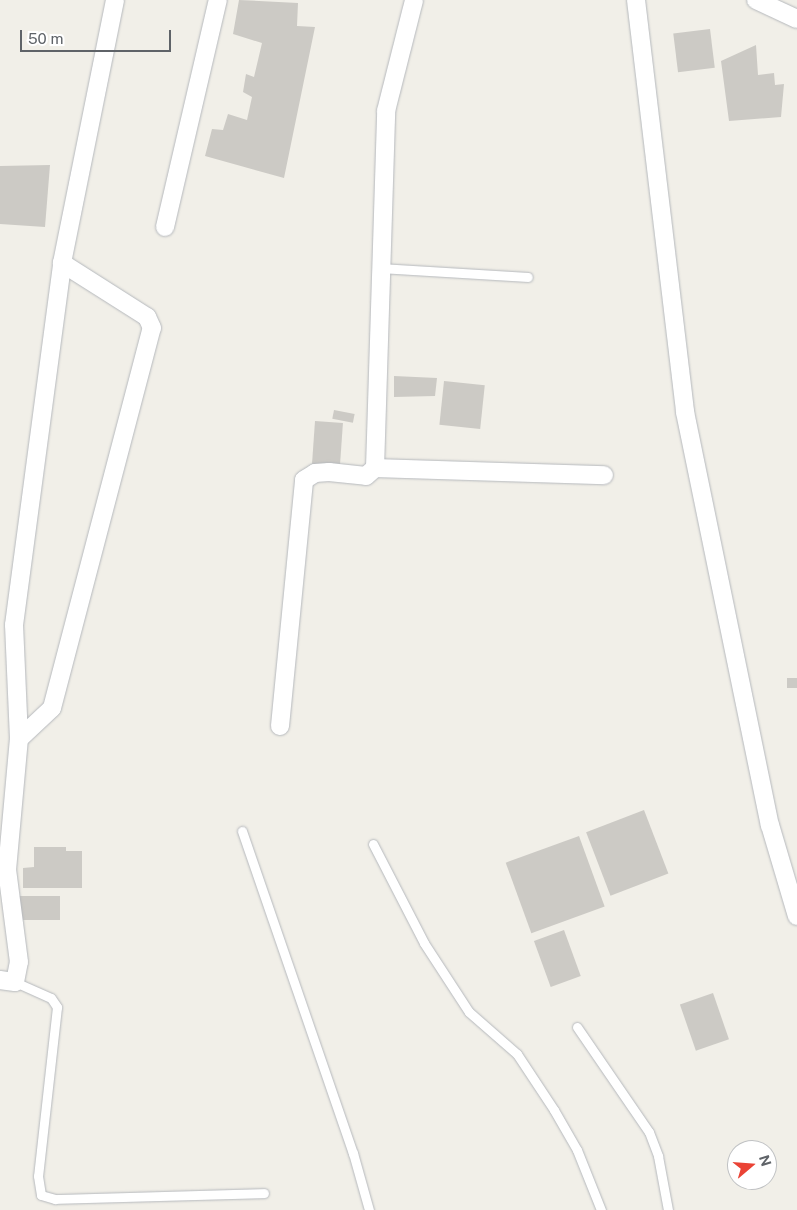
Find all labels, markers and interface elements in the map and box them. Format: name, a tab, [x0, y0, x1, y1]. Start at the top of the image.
scale bar	[22, 20, 174, 52]
text: 50 m	[28, 30, 63, 47]
north arrow	[727, 1140, 777, 1190]
text: N	[756, 1153, 775, 1168]

